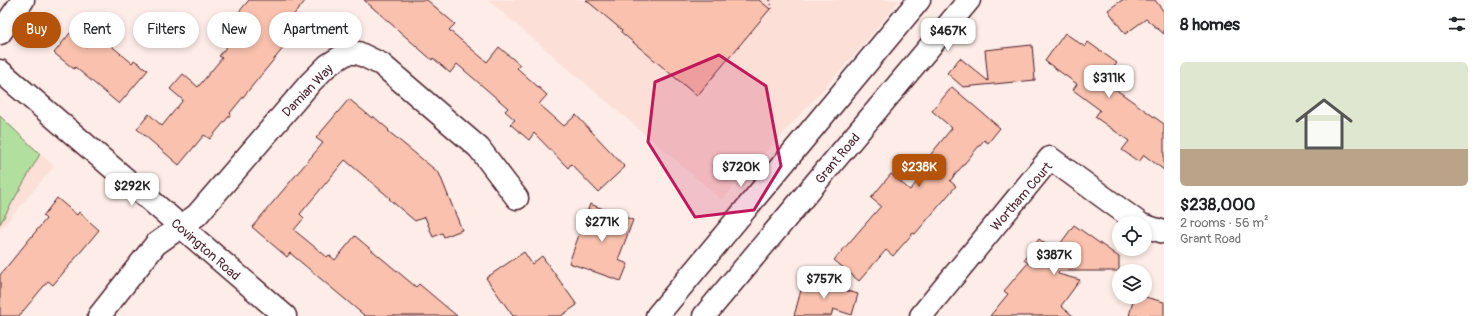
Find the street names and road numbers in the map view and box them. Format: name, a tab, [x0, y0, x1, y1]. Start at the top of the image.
street label: Damian Way	[279, 61, 337, 120]
street label: Grant Road	[812, 130, 864, 187]
street label: Wortham Court	[988, 158, 1056, 234]
street label: Covington Road	[168, 215, 243, 284]

